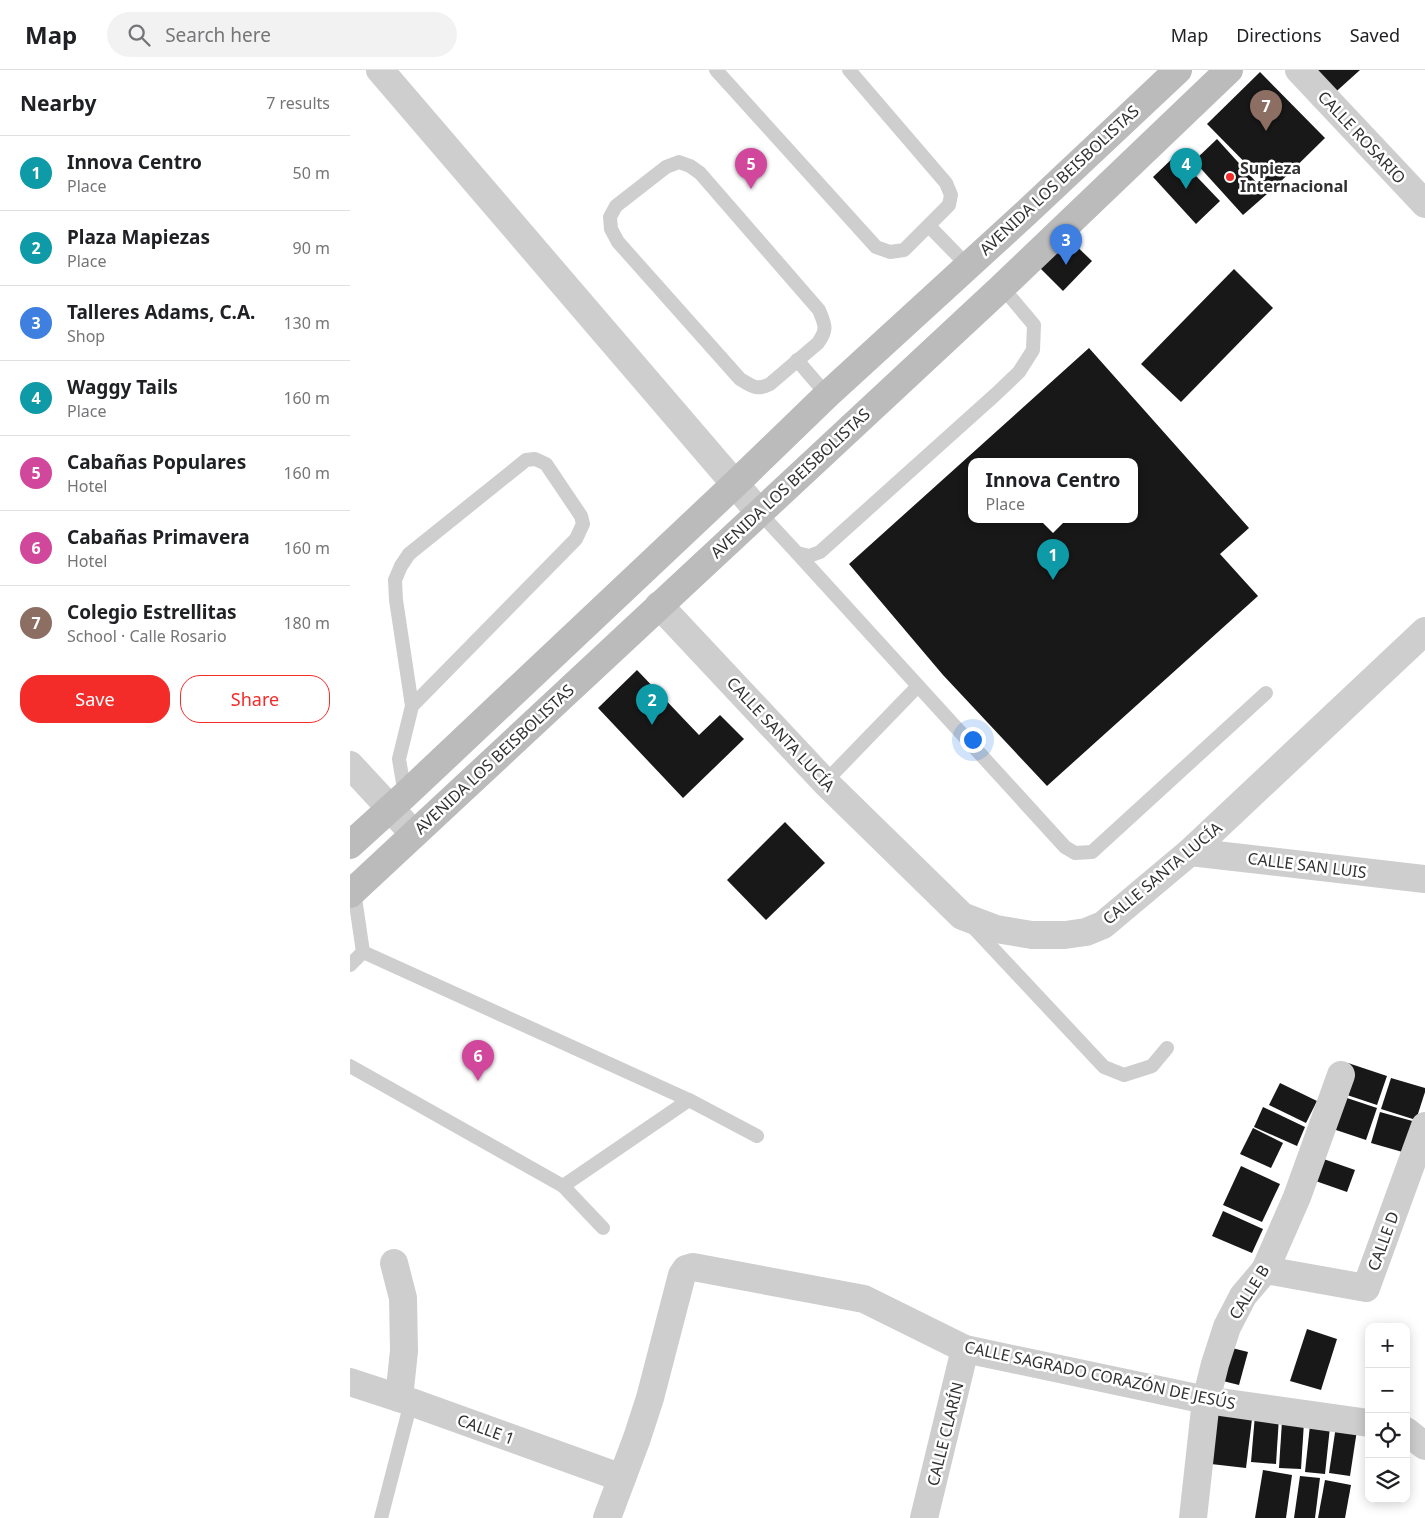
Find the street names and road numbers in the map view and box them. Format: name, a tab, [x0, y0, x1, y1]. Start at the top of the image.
street label: CALLE ROSARIO	[1313, 86, 1411, 188]
street label: AVENIDA LOS BEISBOLISTAS	[974, 100, 1144, 260]
street label: AVENIDA LOS BEISBOLISTAS	[705, 403, 875, 563]
street label: CALLE SANTA LUCÍA	[722, 672, 840, 797]
street label: AVENIDA LOS BEISBOLISTAS	[409, 679, 579, 839]
street label: CALLE SANTA LUCÍA	[1098, 816, 1227, 929]
street label: CALLE SAN LUIS	[1246, 847, 1368, 883]
street label: CALLE D	[1362, 1208, 1404, 1274]
street label: CALLE B	[1224, 1260, 1274, 1324]
street label: CALLE SAGRADO CORAZÓN DE JESÚS	[962, 1335, 1238, 1415]
street label: CALLE CLARÍN	[921, 1380, 969, 1488]
street label: CALLE 1	[454, 1409, 518, 1449]

